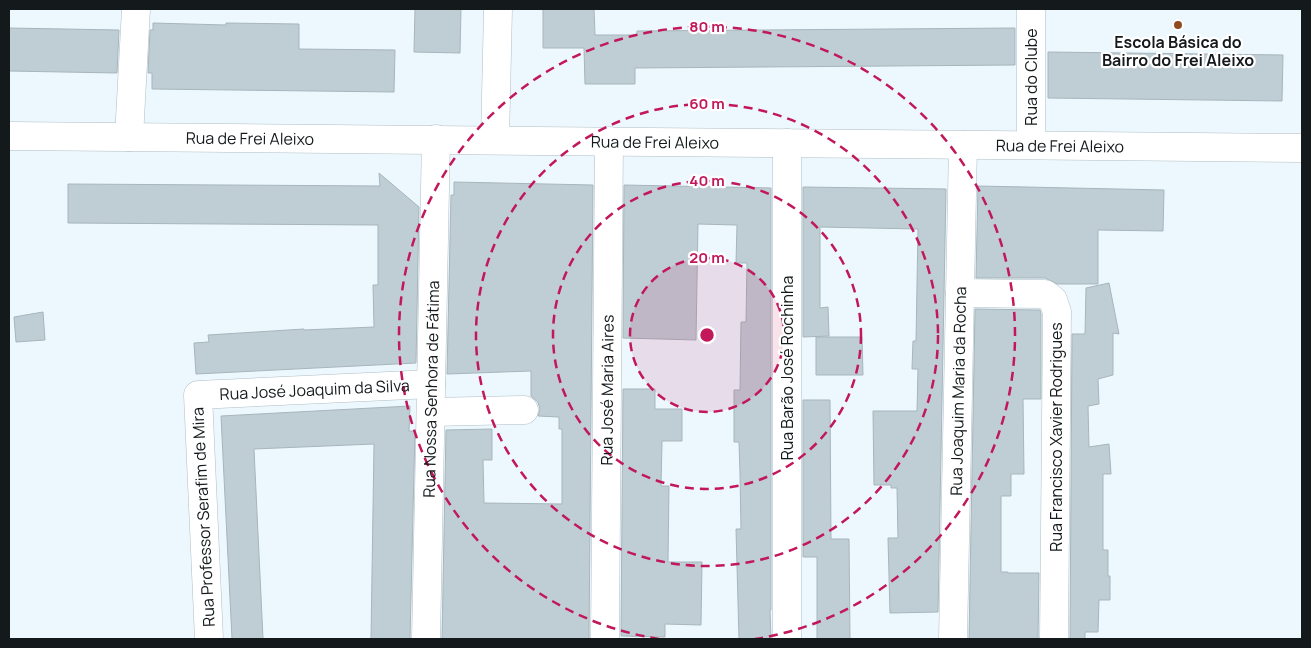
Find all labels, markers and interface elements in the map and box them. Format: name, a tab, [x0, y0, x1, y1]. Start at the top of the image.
text: 80 m	[689, 16, 725, 37]
marker: Escola Básica do Bairro do Frei Aleixo	[1172, 19, 1184, 31]
street label: Rua do Clube	[1020, 28, 1042, 126]
place label: Escola Básica do Bairro do Frei Aleixo	[1102, 31, 1254, 71]
text: 60 m	[689, 93, 725, 114]
street label: Rua de Frei Aleixo	[186, 127, 314, 150]
street label: Rua de Frei Aleixo	[591, 130, 719, 154]
street label: Rua de Frei Aleixo	[996, 134, 1124, 157]
text: 40 m	[689, 170, 725, 191]
text: 20 m	[689, 247, 725, 268]
street label: Rua Barão José Rochinha	[776, 276, 798, 460]
street label: Rua Nossa Senhora de Fátima	[418, 280, 444, 498]
street label: Rua Joaquim Maria da Rocha	[945, 286, 971, 496]
street label: Rua José Maria Aires	[595, 315, 619, 465]
street label: Rua Francisco Xavier Rodrigues	[1045, 322, 1067, 552]
centre of rings	[698, 326, 716, 344]
street label: Rua José Joaquim da Silva	[219, 374, 410, 405]
street label: Rua Professor Serafim de Mira	[186, 407, 220, 627]

